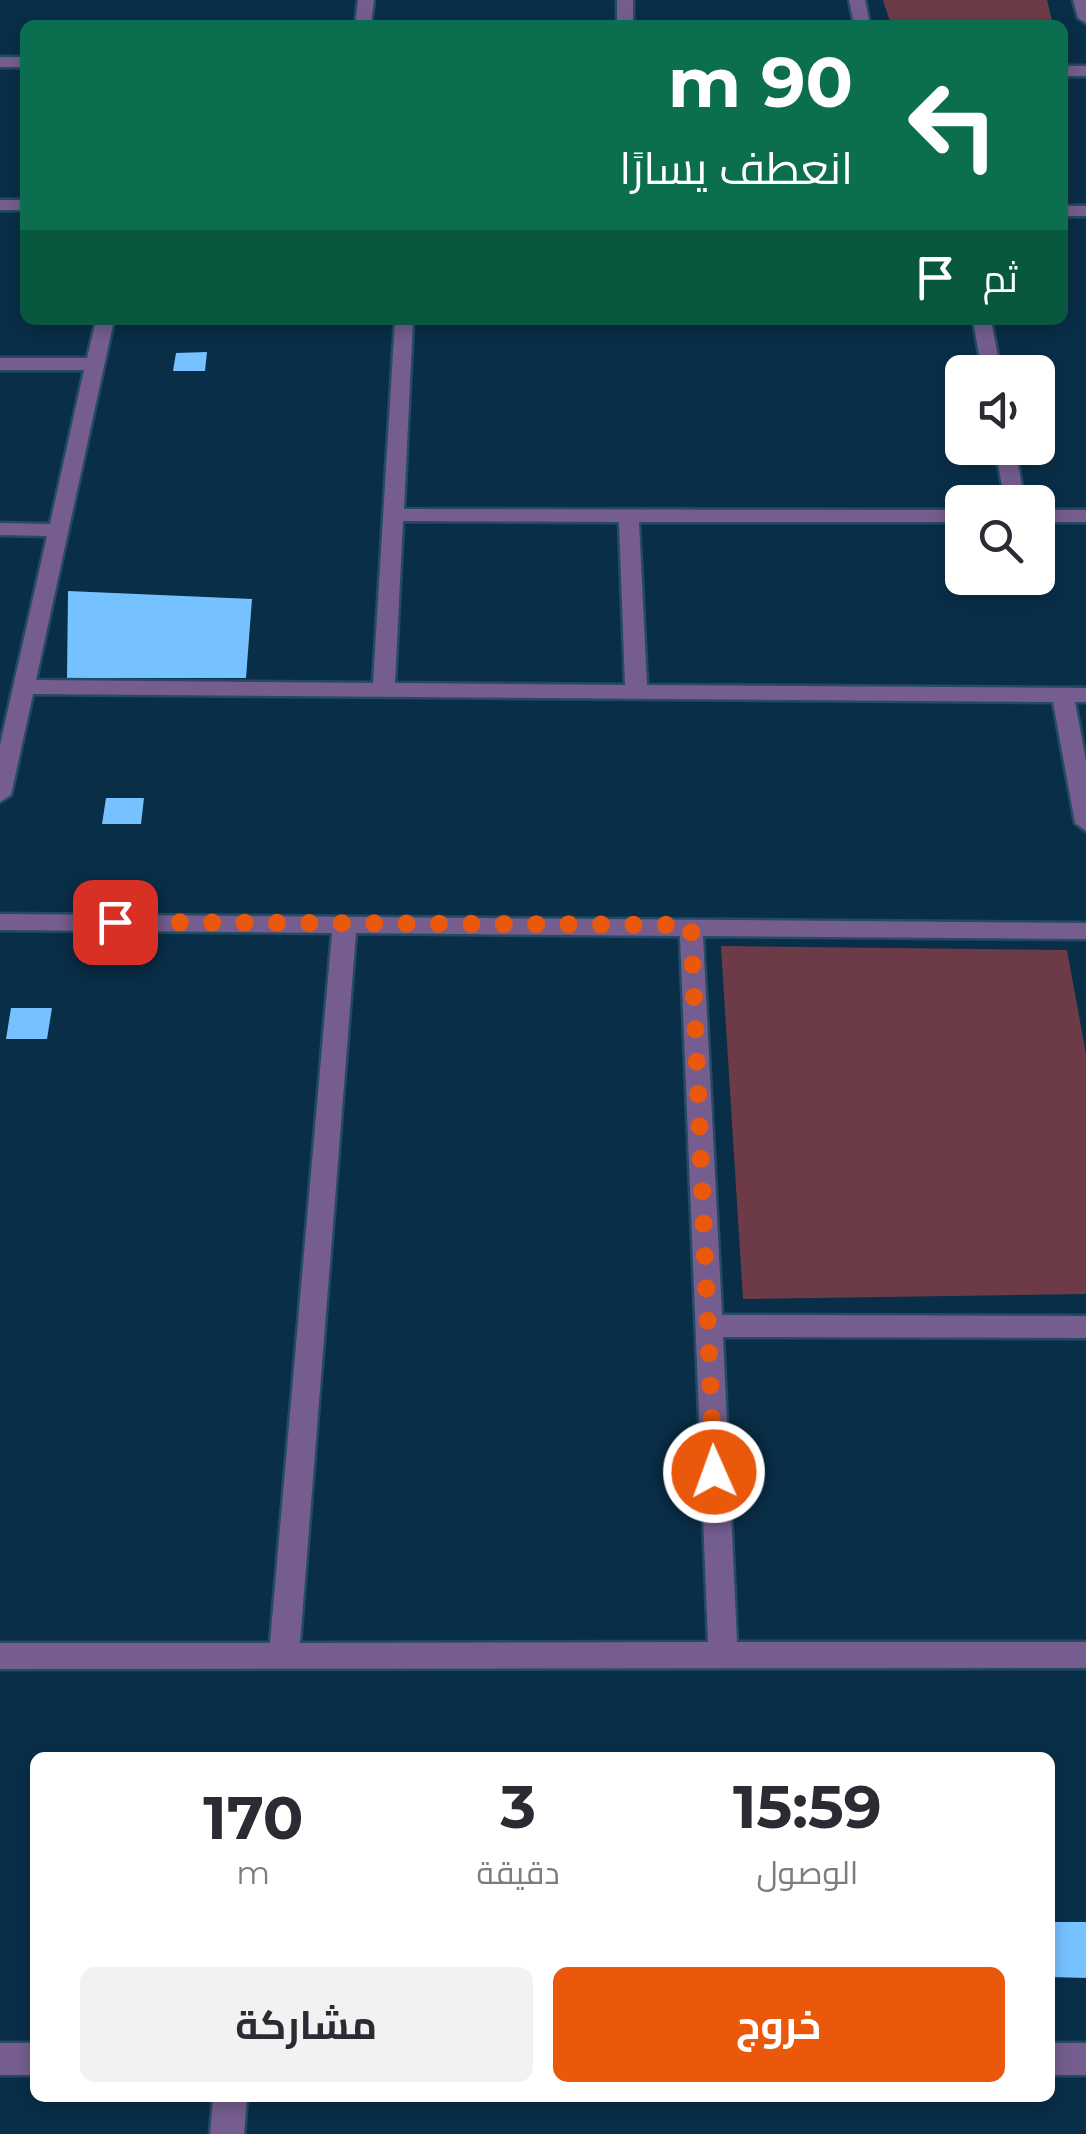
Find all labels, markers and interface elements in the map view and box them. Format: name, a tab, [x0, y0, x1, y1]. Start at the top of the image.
text: 90 m	[668, 39, 853, 125]
icon: left	[888, 60, 1018, 190]
text: انعطف يسارًا	[619, 140, 853, 195]
icon: arrive	[908, 250, 963, 305]
text: ثم	[983, 255, 1018, 302]
map controls	[945, 355, 1055, 595]
button: sound	[945, 355, 1055, 465]
button: search	[945, 485, 1055, 595]
pin	[73, 880, 158, 965]
icon: arrive	[88, 895, 143, 950]
position arrow	[662, 1420, 766, 1524]
text: 3	[500, 1770, 536, 1843]
text: 15:59	[733, 1770, 882, 1843]
text: 170	[203, 1781, 303, 1854]
text: m	[236, 1853, 270, 1892]
text: دقيقة	[477, 1853, 560, 1892]
text: الوصول	[756, 1853, 858, 1892]
button: مشاركة	[80, 1967, 533, 2082]
button: خروج	[553, 1967, 1005, 2082]

